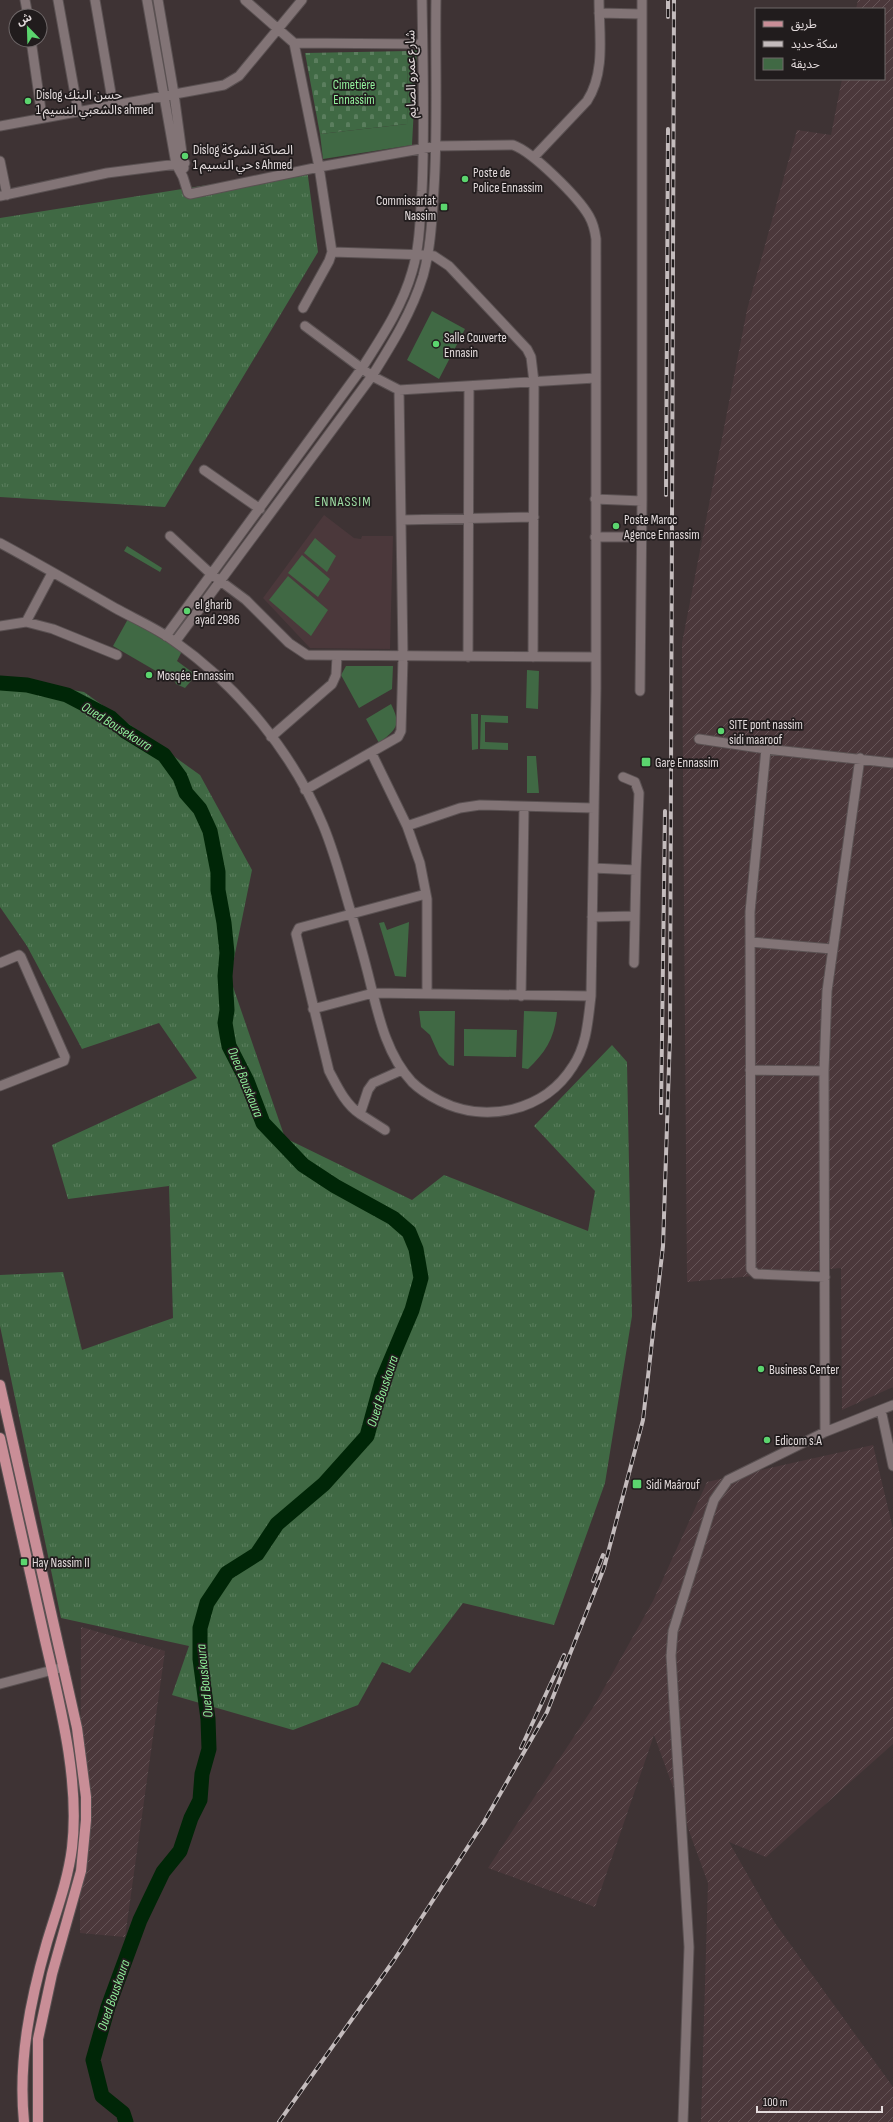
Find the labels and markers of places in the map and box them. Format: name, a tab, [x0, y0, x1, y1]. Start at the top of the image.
place label: Dislog حسن البنك الشعبي النسيم 1s ahmed	[36, 87, 153, 120]
marker: Dislog حسن البنك الشعبي النسيم 1s ahmed	[23, 96, 33, 106]
place label: Dislog الصاكة الشوكة حي النسيم 1 s Ahmed	[193, 142, 293, 175]
marker: Dislog الصاكة الشوكة حي النسيم 1 s Ahmed	[180, 151, 190, 161]
place label: Poste de Police Ennassim	[473, 165, 543, 196]
marker: Poste de Police Ennassim	[460, 174, 470, 184]
place label: Commissariat Nassim	[376, 193, 436, 224]
marker: Commissariat Nassim	[439, 202, 449, 212]
place label: Salle Couverte Ennasin	[444, 330, 507, 361]
marker: Salle Couverte Ennasin	[431, 339, 441, 349]
place label: Poste Maroc Agence Ennassim	[623, 512, 700, 543]
marker: Poste Maroc Agence Ennassim	[611, 521, 621, 531]
place label: el gharib ayad 2986	[195, 597, 240, 628]
marker: el gharib ayad 2986	[182, 606, 192, 616]
place label: Mosqée Ennassim	[157, 668, 234, 684]
marker: Mosqée Ennassim	[144, 670, 154, 680]
place label: SITE pont nassim sidi maaroof	[729, 717, 803, 748]
marker: SITE pont nassim sidi maaroof	[716, 726, 726, 736]
place label: Gare Ennassim	[655, 755, 719, 771]
marker: Gare Ennassim	[640, 756, 652, 768]
place label: Business Center	[769, 1362, 840, 1378]
marker: Business Center	[756, 1364, 766, 1374]
place label: Edicom s.A	[775, 1433, 822, 1449]
marker: Edicom s.A	[762, 1435, 772, 1445]
place label: Sidi Maârouf	[646, 1477, 700, 1493]
marker: Sidi Maârouf	[631, 1478, 643, 1490]
place label: Hay Nassim II	[32, 1555, 90, 1571]
marker: Hay Nassim II	[19, 1557, 29, 1567]

